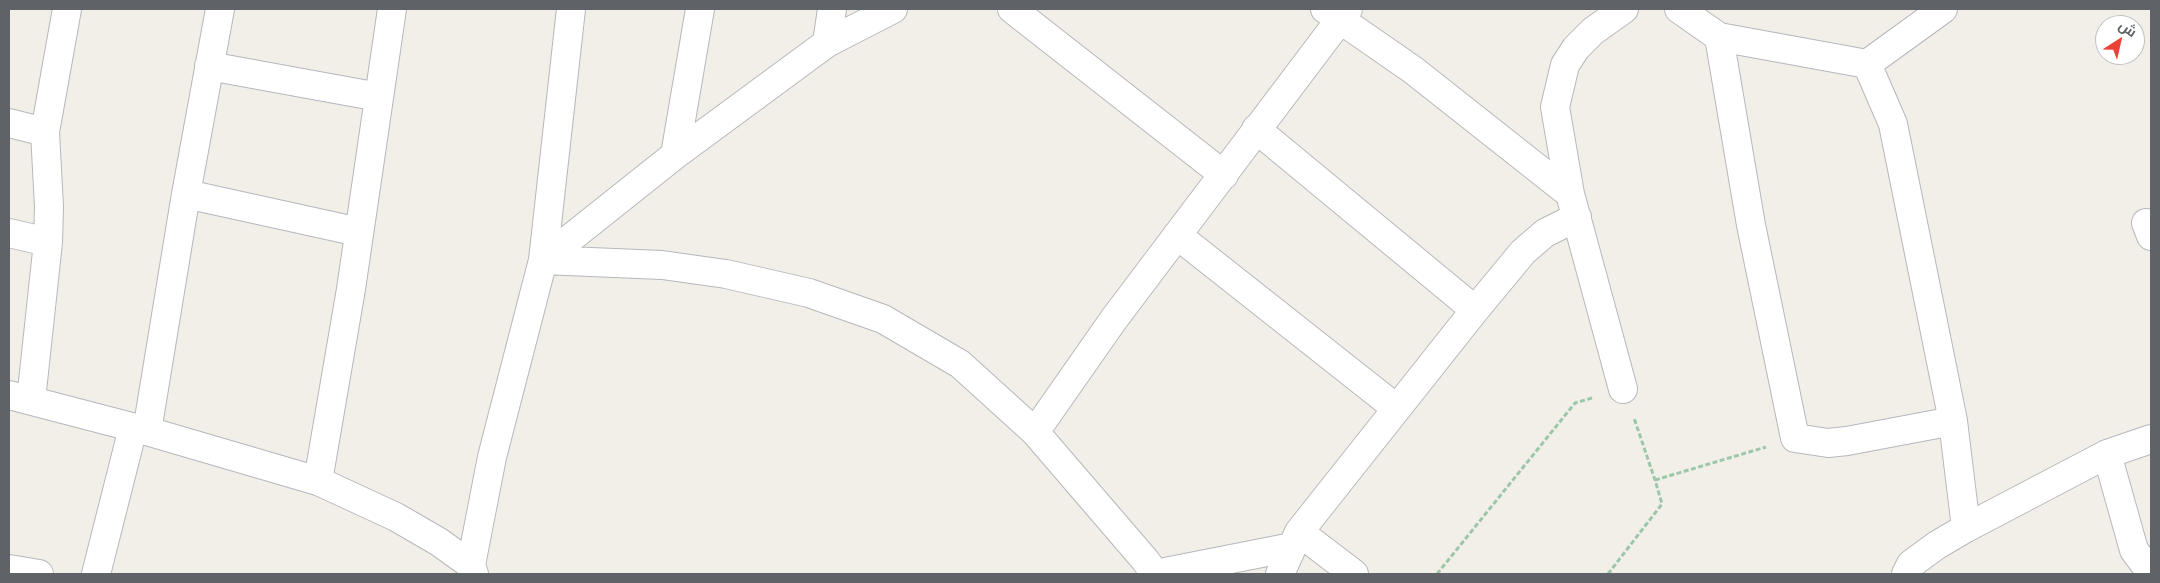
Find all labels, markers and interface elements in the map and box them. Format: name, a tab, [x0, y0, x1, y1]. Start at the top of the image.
north arrow	[2095, 15, 2145, 65]
text: ش	[2116, 17, 2140, 40]

